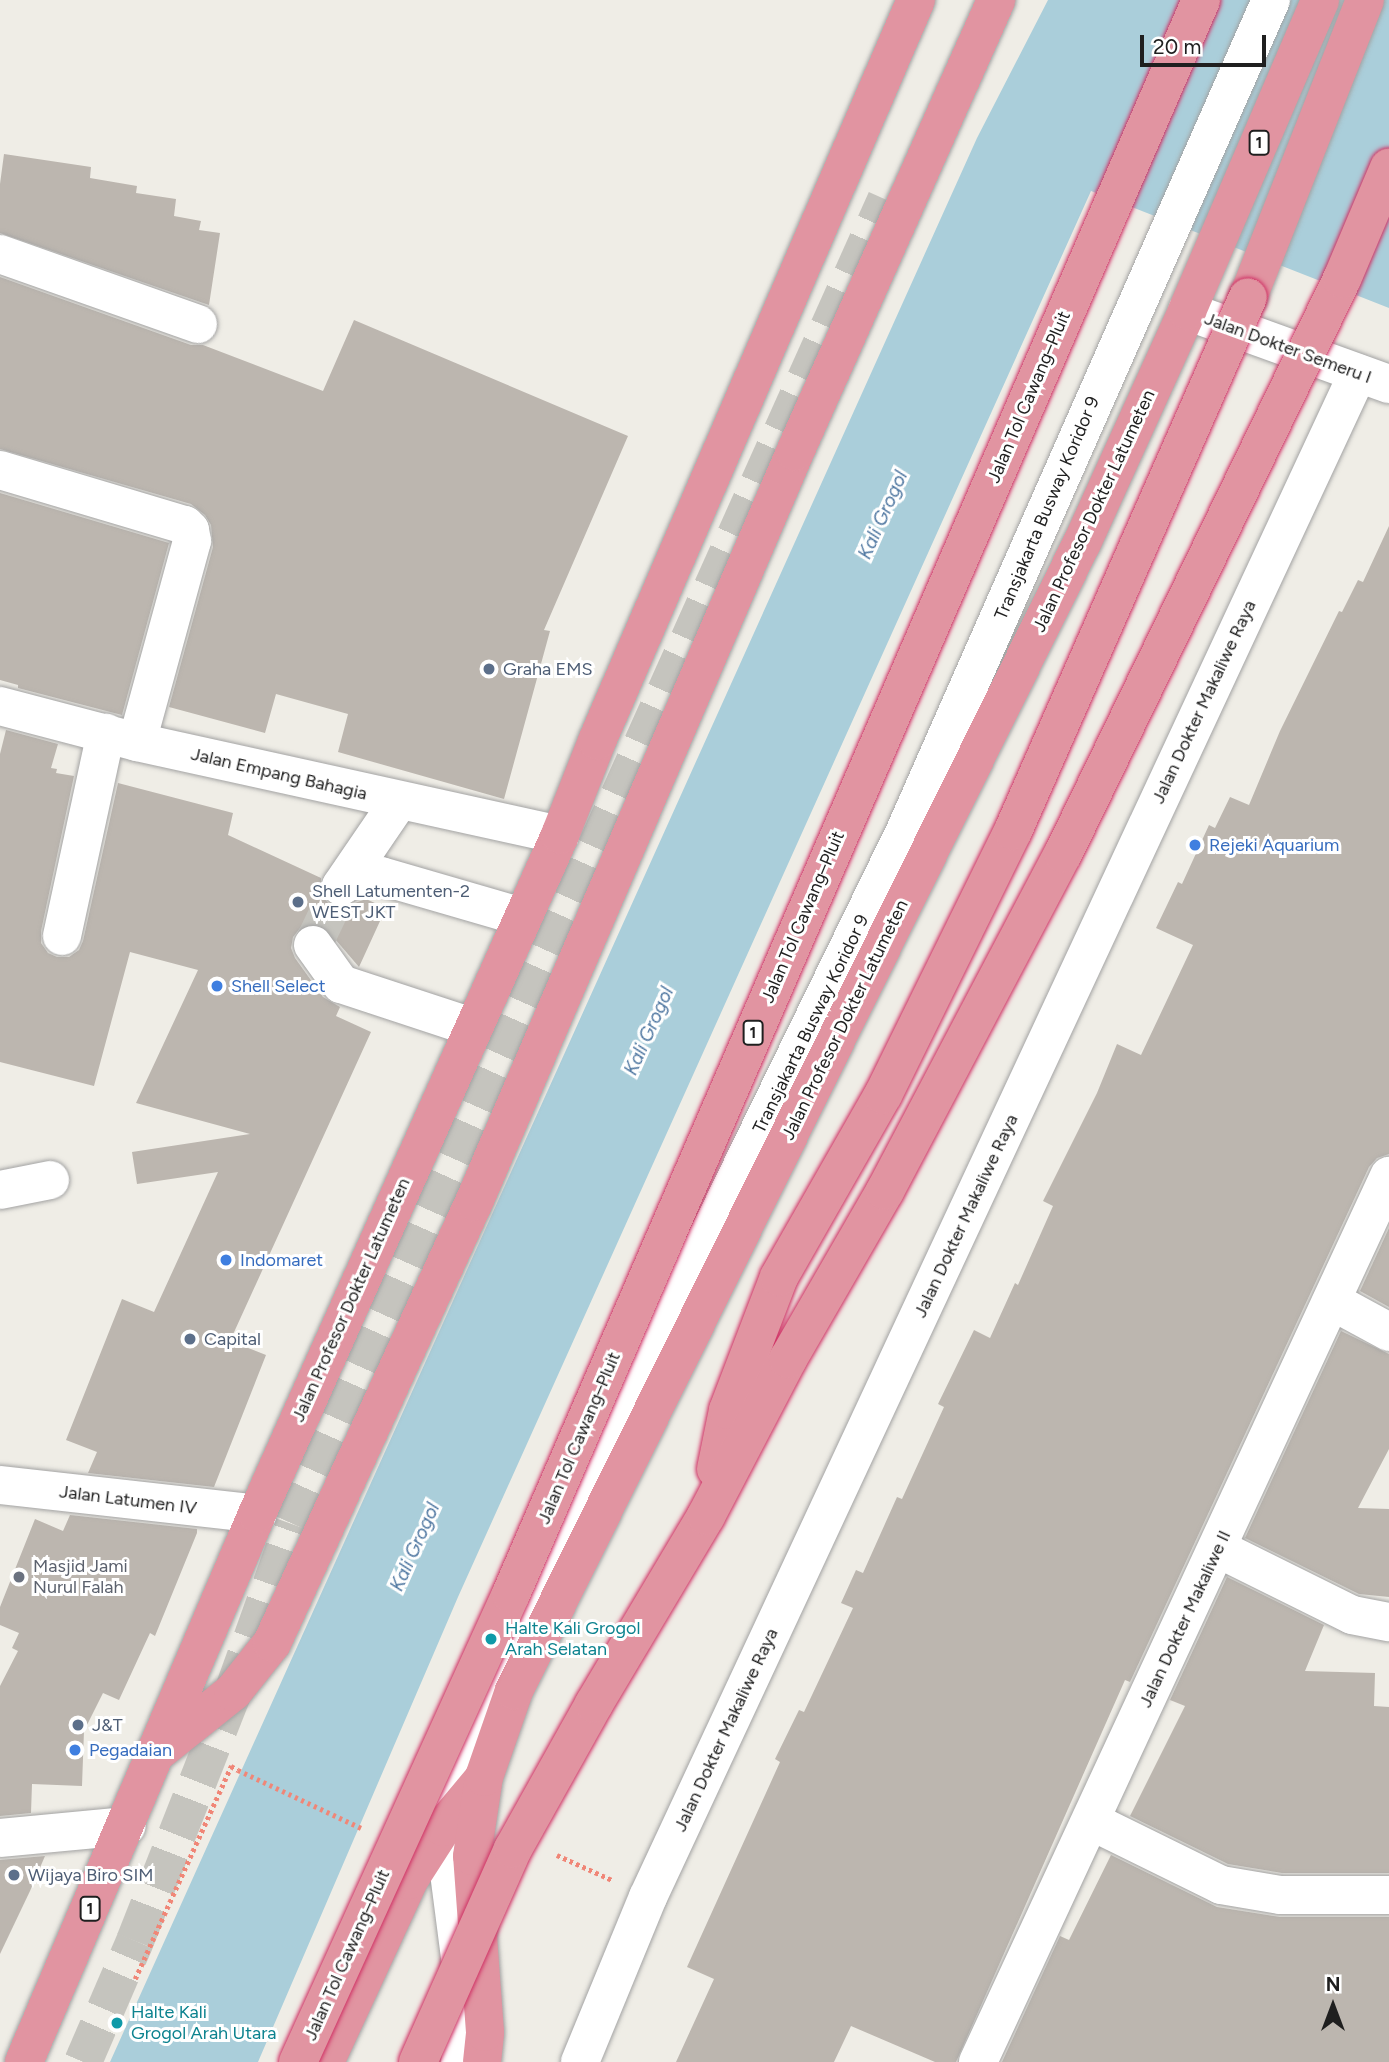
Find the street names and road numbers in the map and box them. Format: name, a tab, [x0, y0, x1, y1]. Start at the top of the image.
road number: 1	[1248, 130, 1270, 155]
street label: Jalan Tol Cawang–Pluit	[983, 308, 1075, 486]
street label: Jalan Dokter Semeru I	[1202, 308, 1374, 388]
street label: Jalan Profesor Dokter Latumeten	[1028, 387, 1160, 635]
street label: Transjakarta Busway Koridor 9	[990, 393, 1104, 623]
street label: Jalan Dokter Makaliwe Raya	[1147, 597, 1261, 807]
street label: Jalan Empang Bahagia	[189, 743, 369, 805]
street label: Jalan Tol Cawang–Pluit	[757, 828, 849, 1006]
street label: Jalan Profesor Dokter Latumeten	[777, 896, 913, 1144]
street label: Transjakarta Busway Koridor 9	[749, 911, 873, 1137]
road number: 1	[742, 1021, 764, 1046]
street label: Jalan Dokter Makaliwe Raya	[909, 1111, 1023, 1321]
street label: Jalan Profesor Dokter Latumeten	[287, 1175, 415, 1425]
street label: Jalan Tol Cawang–Pluit	[533, 1349, 625, 1527]
street label: Jalan Latumen IV	[58, 1481, 198, 1519]
street label: Jalan Dokter Makaliwe II	[1134, 1527, 1236, 1711]
street label: Jalan Dokter Makaliwe Raya	[669, 1625, 783, 1835]
street label: Jalan Tol Cawang–Pluit	[300, 1866, 394, 2044]
road number: 1	[80, 1896, 100, 1922]

